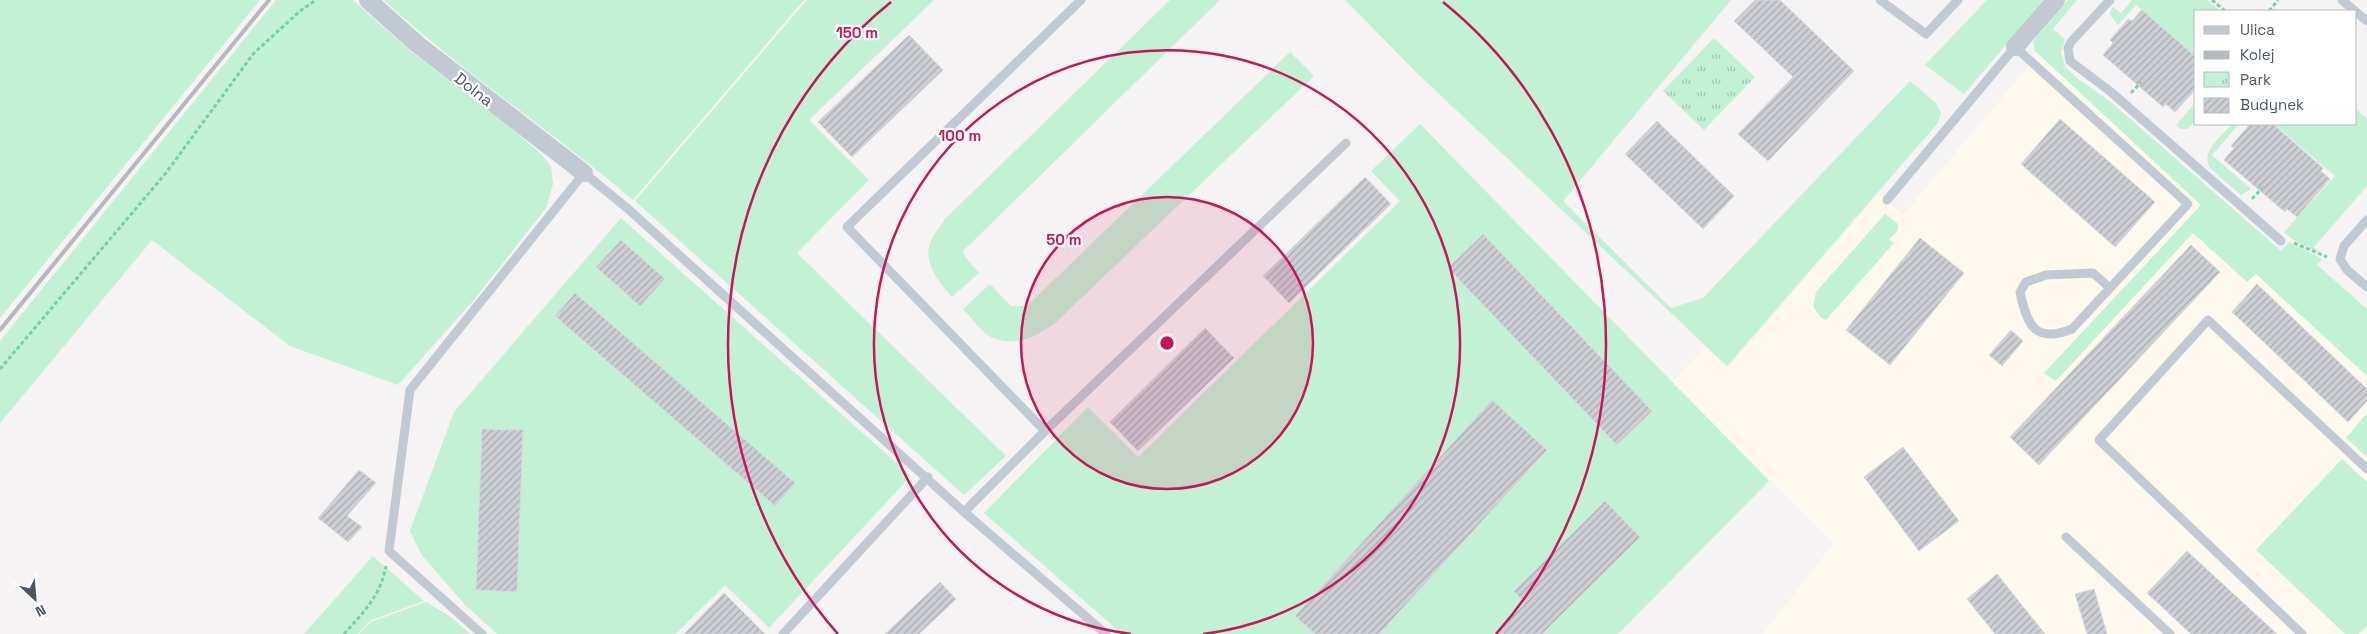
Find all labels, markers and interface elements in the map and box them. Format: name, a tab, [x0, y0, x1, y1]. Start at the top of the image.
legend	[2194, 10, 2357, 125]
text: Ulica	[2240, 20, 2275, 39]
text: 150 m	[836, 23, 878, 42]
text: Kolej	[2240, 45, 2274, 64]
street label: Dolna	[450, 68, 497, 111]
text: Park	[2240, 70, 2271, 89]
text: Budynek	[2240, 95, 2304, 114]
text: 100 m	[939, 126, 981, 145]
text: 50 m	[1046, 230, 1082, 249]
centre of rings	[1158, 334, 1176, 352]
north arrow	[10, 574, 60, 624]
text: N	[33, 601, 49, 621]

